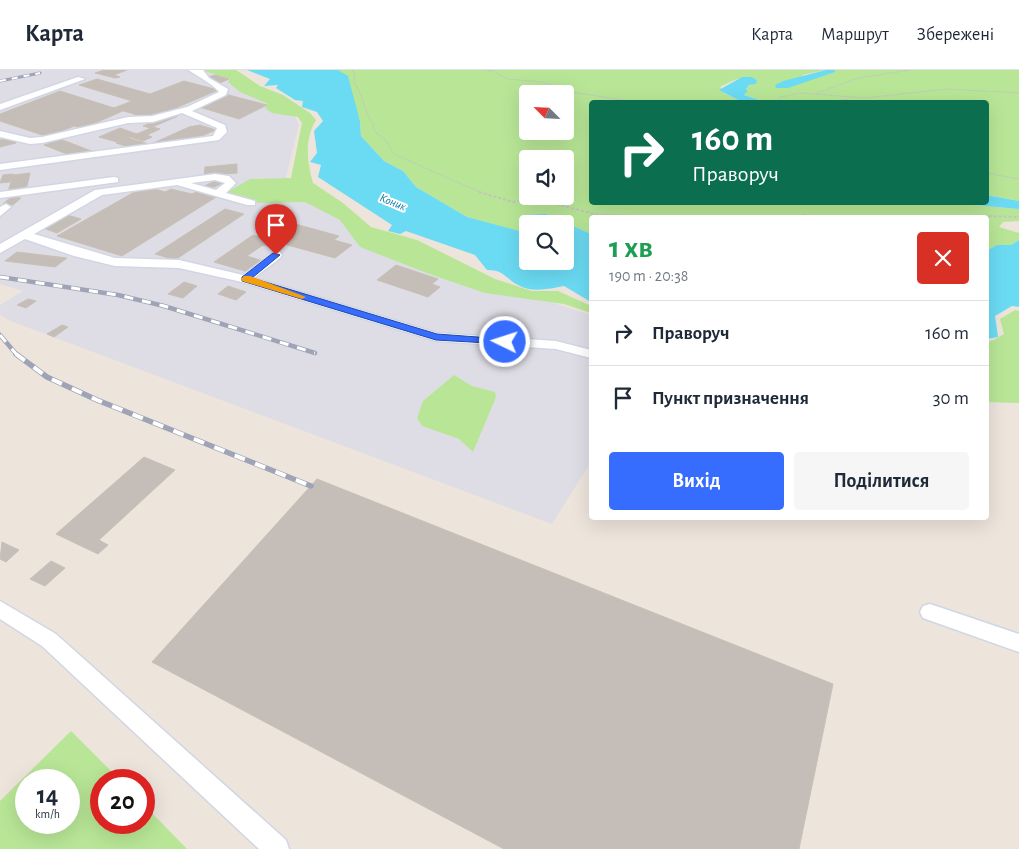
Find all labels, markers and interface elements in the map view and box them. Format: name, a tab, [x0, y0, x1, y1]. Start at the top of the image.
text: Карта	[25, 22, 84, 46]
text: Карта	[751, 26, 793, 44]
text: Маршрут	[821, 26, 889, 44]
text: Збережені	[917, 26, 994, 44]
north arrow	[519, 85, 574, 140]
map controls	[519, 85, 574, 270]
icon: right	[609, 120, 674, 185]
text: 160 m	[692, 122, 773, 157]
button: sound	[519, 150, 574, 205]
text: Праворуч	[692, 163, 779, 185]
water label: Коник	[378, 191, 408, 213]
pin	[255, 204, 297, 255]
icon: arrive	[262, 211, 290, 239]
button: search	[519, 215, 574, 270]
button: close	[917, 232, 969, 284]
text: 1 хв	[609, 233, 653, 263]
text: 190 m · 20:38	[609, 268, 688, 284]
position arrow	[478, 315, 530, 367]
icon: right	[609, 319, 637, 347]
text: Праворуч	[652, 324, 730, 343]
text: 160 m	[925, 324, 969, 343]
icon: arrive	[609, 384, 637, 412]
text: Пункт призначення	[652, 389, 809, 408]
text: 30 m	[933, 389, 969, 408]
button: Вихід	[609, 452, 784, 510]
button: Поділитися	[794, 452, 969, 510]
speed limit sign: 20	[90, 769, 155, 834]
text: 14	[37, 783, 58, 808]
text: km/h	[35, 808, 60, 820]

